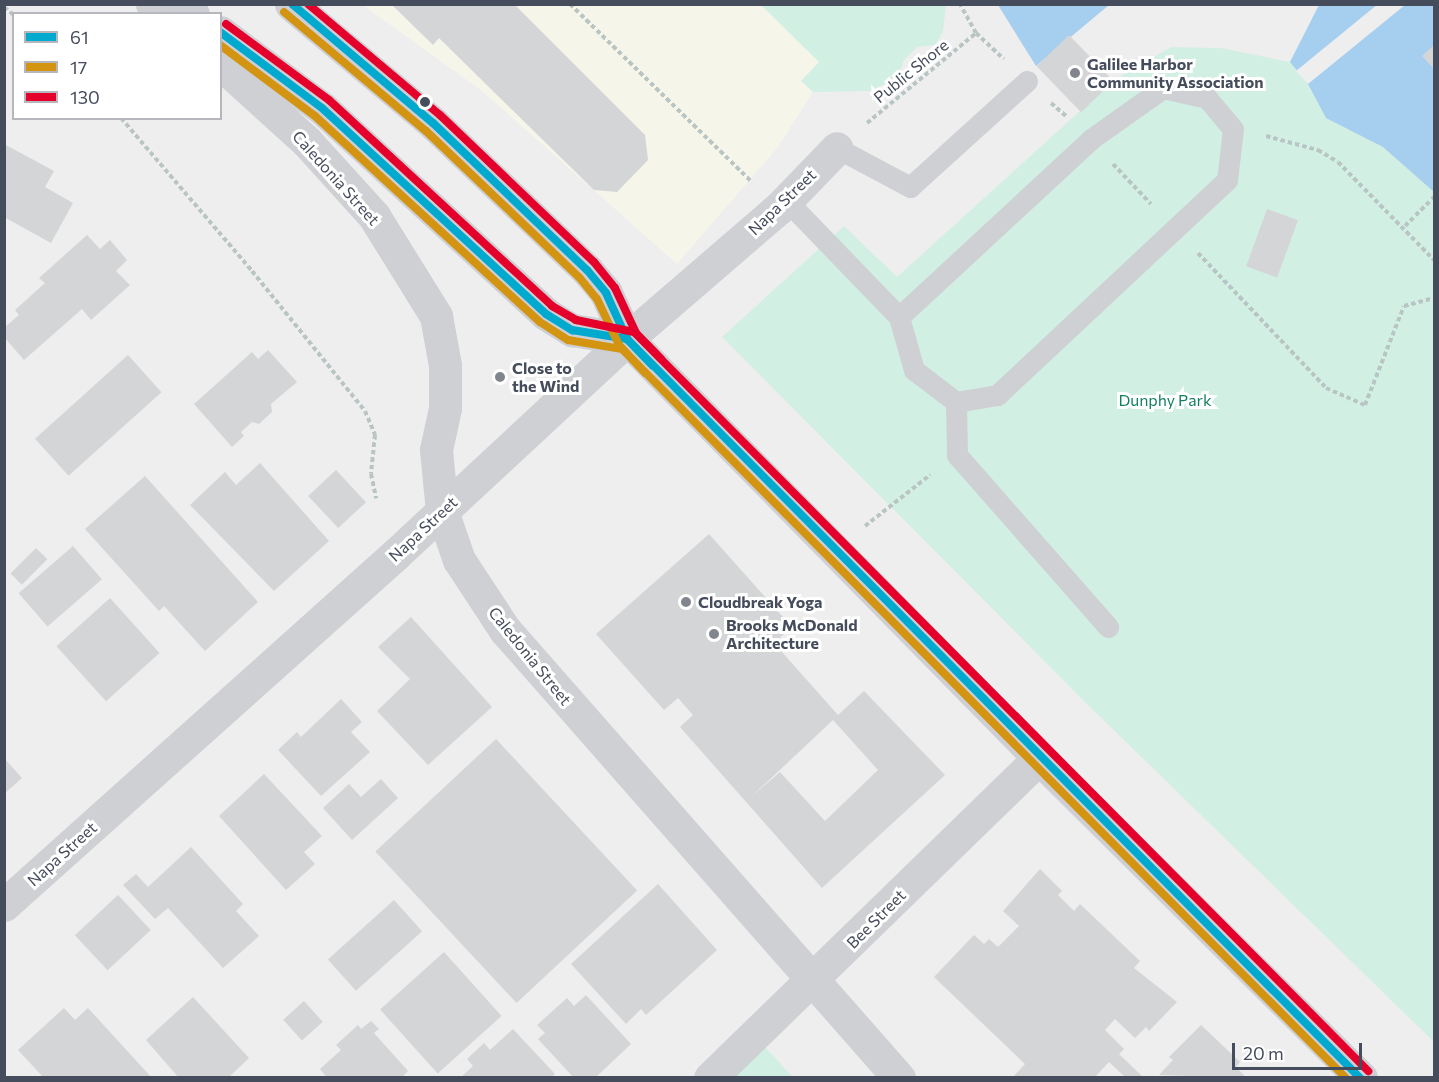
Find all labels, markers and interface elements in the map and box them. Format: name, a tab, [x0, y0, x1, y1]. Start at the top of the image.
legend	[12, 12, 222, 120]
text: 61	[70, 26, 89, 48]
street label: Public Shore	[870, 35, 952, 107]
place label: Galilee Harbor Community Association	[1087, 54, 1263, 92]
text: 17	[70, 56, 87, 78]
marker: Galilee Harbor Community Association	[1068, 66, 1082, 80]
text: 130	[70, 86, 100, 108]
unlabelled marker	[419, 96, 431, 108]
street label: Caledonia Street	[289, 127, 383, 229]
street label: Napa Street	[744, 165, 820, 239]
place label: Close to the Wind	[512, 358, 579, 396]
marker: Close to the Wind	[493, 370, 507, 384]
park label: Dunphy Park	[1118, 390, 1212, 410]
street label: Napa Street	[385, 492, 461, 566]
place label: Cloudbreak Yoga	[698, 592, 822, 612]
marker: Cloudbreak Yoga	[679, 595, 693, 609]
street label: Caledonia Street	[485, 603, 575, 709]
place label: Brooks McDonald Architecture	[726, 615, 858, 653]
marker: Brooks McDonald Architecture	[707, 627, 721, 641]
street label: Napa Street	[23, 818, 101, 890]
street label: Bee Street	[843, 886, 909, 952]
scale bar	[1235, 1031, 1366, 1069]
text: 20 m	[1243, 1042, 1284, 1064]

